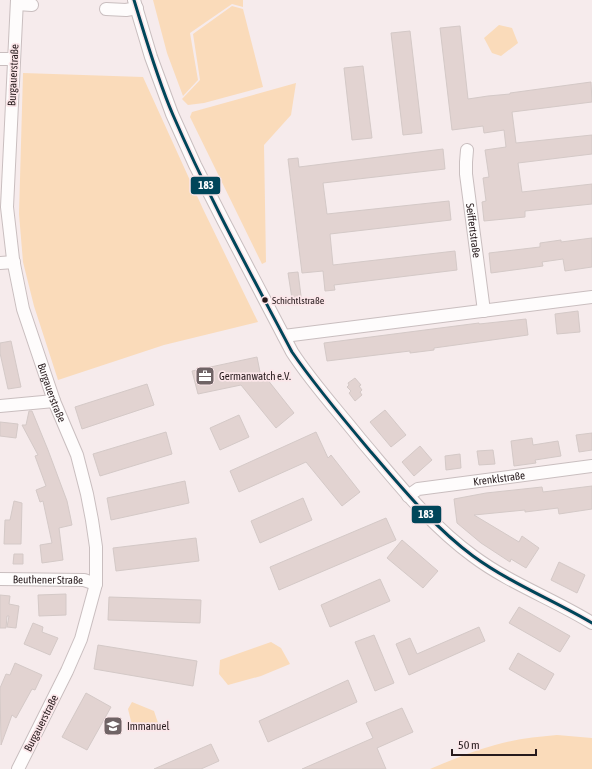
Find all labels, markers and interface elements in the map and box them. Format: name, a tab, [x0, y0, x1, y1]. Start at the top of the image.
street label: Burgauerstraße	[5, 44, 21, 106]
line badge: 183	[190, 176, 221, 195]
text: 183	[198, 179, 214, 191]
street label: Seiffertstraße	[464, 203, 483, 258]
marker: Schichtlstraße	[260, 295, 270, 305]
place label: Schichtlstraße	[272, 295, 325, 306]
street label: Burgauerstraße	[36, 361, 68, 424]
office icon: Germanwatch e.V.	[194, 365, 216, 387]
place label: Germanwatch e.V.	[219, 370, 291, 382]
street label: Krenklstraße	[472, 469, 526, 488]
line badge: 183	[411, 505, 442, 524]
text: 183	[418, 508, 434, 520]
street label: Beuthener Straße	[13, 573, 83, 586]
street label: Burgauerstraße	[22, 693, 60, 753]
school or university icon: Immanuel	[102, 715, 124, 737]
place label: Immanuel	[127, 720, 169, 732]
scale bar	[452, 731, 536, 757]
text: 50 m	[458, 738, 480, 752]

